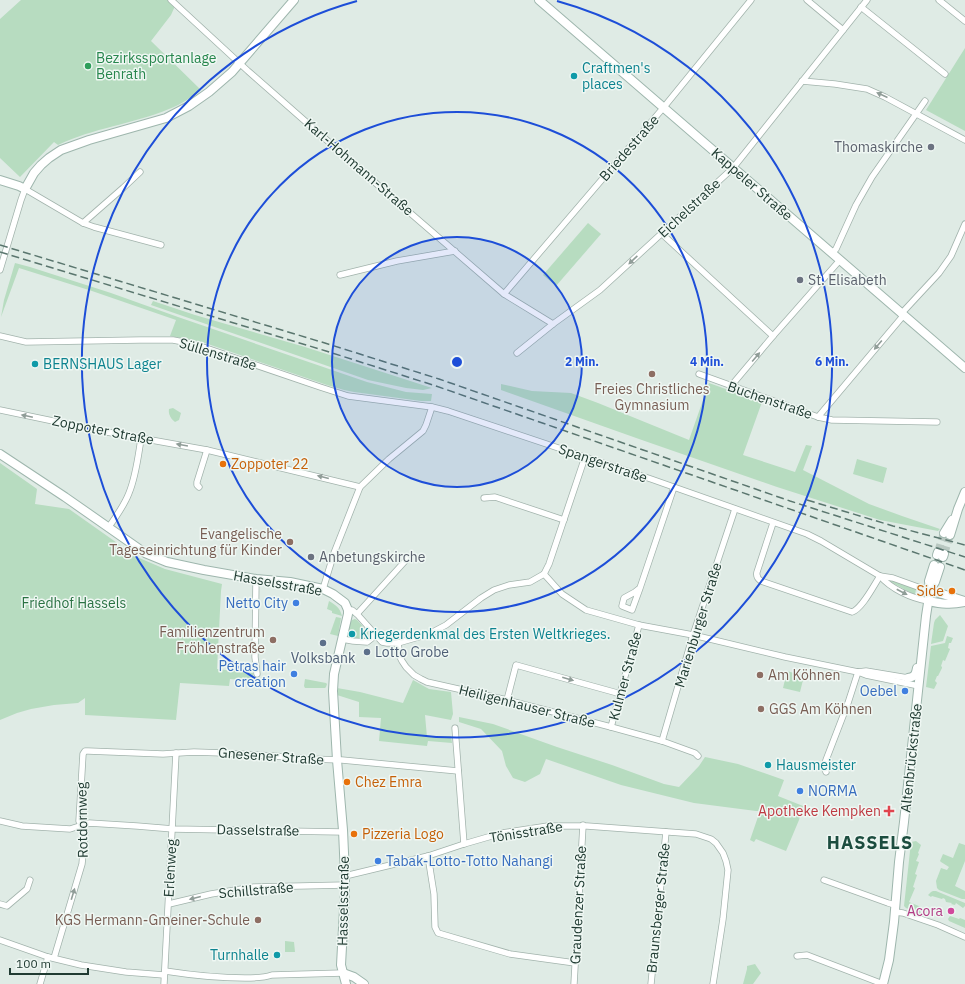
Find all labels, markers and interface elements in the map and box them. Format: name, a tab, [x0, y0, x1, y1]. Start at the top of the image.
place label: Bezirkssportanlage Benrath	[96, 49, 217, 83]
place label: Craftmen's places	[582, 59, 651, 93]
marker: Bezirkssportanlage Benrath	[83, 61, 93, 71]
marker: Craftmen's places	[569, 71, 579, 81]
one-way arrow	[875, 92, 887, 98]
street label: Briedestraße	[595, 111, 663, 185]
street label: Karl-Hohmann-Straße	[300, 114, 418, 220]
place label: Thomaskirche	[834, 138, 923, 156]
marker: Thomaskirche	[926, 142, 936, 152]
street label: Kappeler Straße	[708, 144, 797, 225]
street label: Eichelstraße	[654, 174, 724, 242]
one-way arrow	[628, 255, 638, 265]
place label: St. Elisabeth	[808, 271, 887, 289]
marker: St. Elisabeth	[795, 275, 805, 285]
street label: Süllenstraße	[177, 334, 259, 374]
one-way arrow	[874, 340, 883, 351]
one-way arrow	[752, 351, 761, 362]
text: 2 Min.	[565, 354, 599, 369]
text: 4 Min.	[690, 354, 724, 369]
text: 6 Min.	[815, 354, 849, 369]
place label: BERNSHAUS Lager	[43, 355, 162, 373]
centre of rings	[450, 355, 464, 369]
marker: BERNSHAUS Lager	[30, 359, 40, 369]
marker: Freies Christliches Gymnasium	[647, 369, 657, 379]
street label: Buchenstraße	[725, 377, 815, 423]
place label: Freies Christliches Gymnasium	[594, 380, 710, 414]
street label: Zoppoter Straße	[51, 411, 156, 449]
one-way arrow	[21, 412, 33, 418]
street label: Spangerstraße	[556, 439, 650, 487]
one-way arrow	[176, 442, 188, 448]
place label: Zoppoter 22	[231, 455, 309, 473]
marker: Zoppoter 22	[218, 459, 228, 469]
one-way arrow	[316, 474, 329, 480]
place label: Evangelische Tageseinrichtung für Kinder	[109, 525, 282, 559]
marker: Evangelische Tageseinrichtung für Kinder	[285, 537, 295, 547]
place label: Anbetungskirche	[319, 548, 426, 566]
marker: Anbetungskirche	[306, 552, 316, 562]
street label: Marienburger Straße	[670, 560, 726, 690]
street label: Hasselsstraße	[232, 566, 324, 600]
place label: Side	[917, 582, 944, 600]
marker: Side	[947, 586, 957, 596]
one-way arrow	[896, 588, 908, 595]
park label: Friedhof Hassels	[22, 594, 127, 612]
place label: Netto City	[226, 594, 288, 612]
marker: Netto City	[291, 598, 301, 608]
place label: Familienzentrum Fröhlenstraße	[159, 623, 265, 657]
place label: Kriegerdenkmal des Ersten Weltkrieges.	[360, 625, 611, 643]
marker: Kriegerdenkmal des Ersten Weltkrieges.	[347, 629, 357, 639]
street label: Kulmer Straße	[605, 629, 646, 722]
marker: Familienzentrum Fröhlenstraße	[268, 635, 278, 645]
marker: Volksbank	[318, 638, 328, 648]
place label: Lotto Grobe	[375, 643, 449, 661]
marker: Lotto Grobe	[362, 647, 372, 657]
place label: Volksbank	[291, 649, 356, 667]
place label: Petras hair creation	[218, 657, 286, 691]
place label: Am Köhnen	[768, 666, 840, 684]
marker: Petras hair creation	[289, 669, 299, 679]
marker: Am Köhnen	[755, 670, 765, 680]
one-way arrow	[562, 677, 574, 683]
street label: Heiligenhauser Straße	[457, 680, 597, 732]
place label: Oebel	[860, 682, 897, 700]
marker: Oebel	[900, 686, 910, 696]
place label: GGS Am Köhnen	[769, 700, 872, 718]
street label: Altenbrückstraße	[896, 702, 926, 813]
marker: GGS Am Köhnen	[756, 704, 766, 714]
street label: Gnesener Straße	[217, 743, 325, 769]
place label: Hausmeister	[776, 756, 856, 774]
marker: Hausmeister	[763, 760, 773, 770]
place label: Chez Emra	[355, 773, 423, 791]
marker: Chez Emra	[342, 777, 352, 787]
street label: Rotdornweg	[72, 781, 92, 858]
place label: NORMA	[808, 782, 857, 800]
marker: NORMA	[795, 786, 805, 796]
place label: Apotheke Kempken	[758, 802, 881, 820]
marker: Apotheke Kempken	[884, 806, 894, 816]
street label: Tönisstraße	[488, 817, 564, 847]
street label: Dasselstraße	[216, 820, 300, 840]
place label: Pizzeria Logo	[362, 825, 444, 843]
marker: Pizzeria Logo	[349, 829, 359, 839]
district label: HASSELS	[827, 831, 913, 854]
street label: Erlenweg	[159, 838, 181, 898]
street label: Braunsberger Straße	[642, 842, 674, 974]
street label: Graudenzer Straße	[566, 845, 590, 965]
place label: Tabak-Lotto-Totto Nahangi	[386, 852, 553, 870]
street label: Hasselsstraße	[333, 856, 353, 946]
marker: Tabak-Lotto-Totto Nahangi	[373, 856, 383, 866]
street label: Schillstraße	[218, 878, 294, 902]
one-way arrow	[70, 888, 76, 900]
one-way arrow	[189, 895, 201, 901]
place label: Acora	[907, 902, 944, 920]
marker: Acora	[946, 906, 956, 916]
place label: KGS Hermann-Gmeiner-Schule	[55, 911, 250, 929]
marker: KGS Hermann-Gmeiner-Schule	[253, 915, 263, 925]
place label: Turnhalle	[210, 946, 269, 964]
scale bar	[10, 950, 88, 976]
marker: Turnhalle	[272, 950, 282, 960]
text: 100 m	[16, 956, 51, 971]

